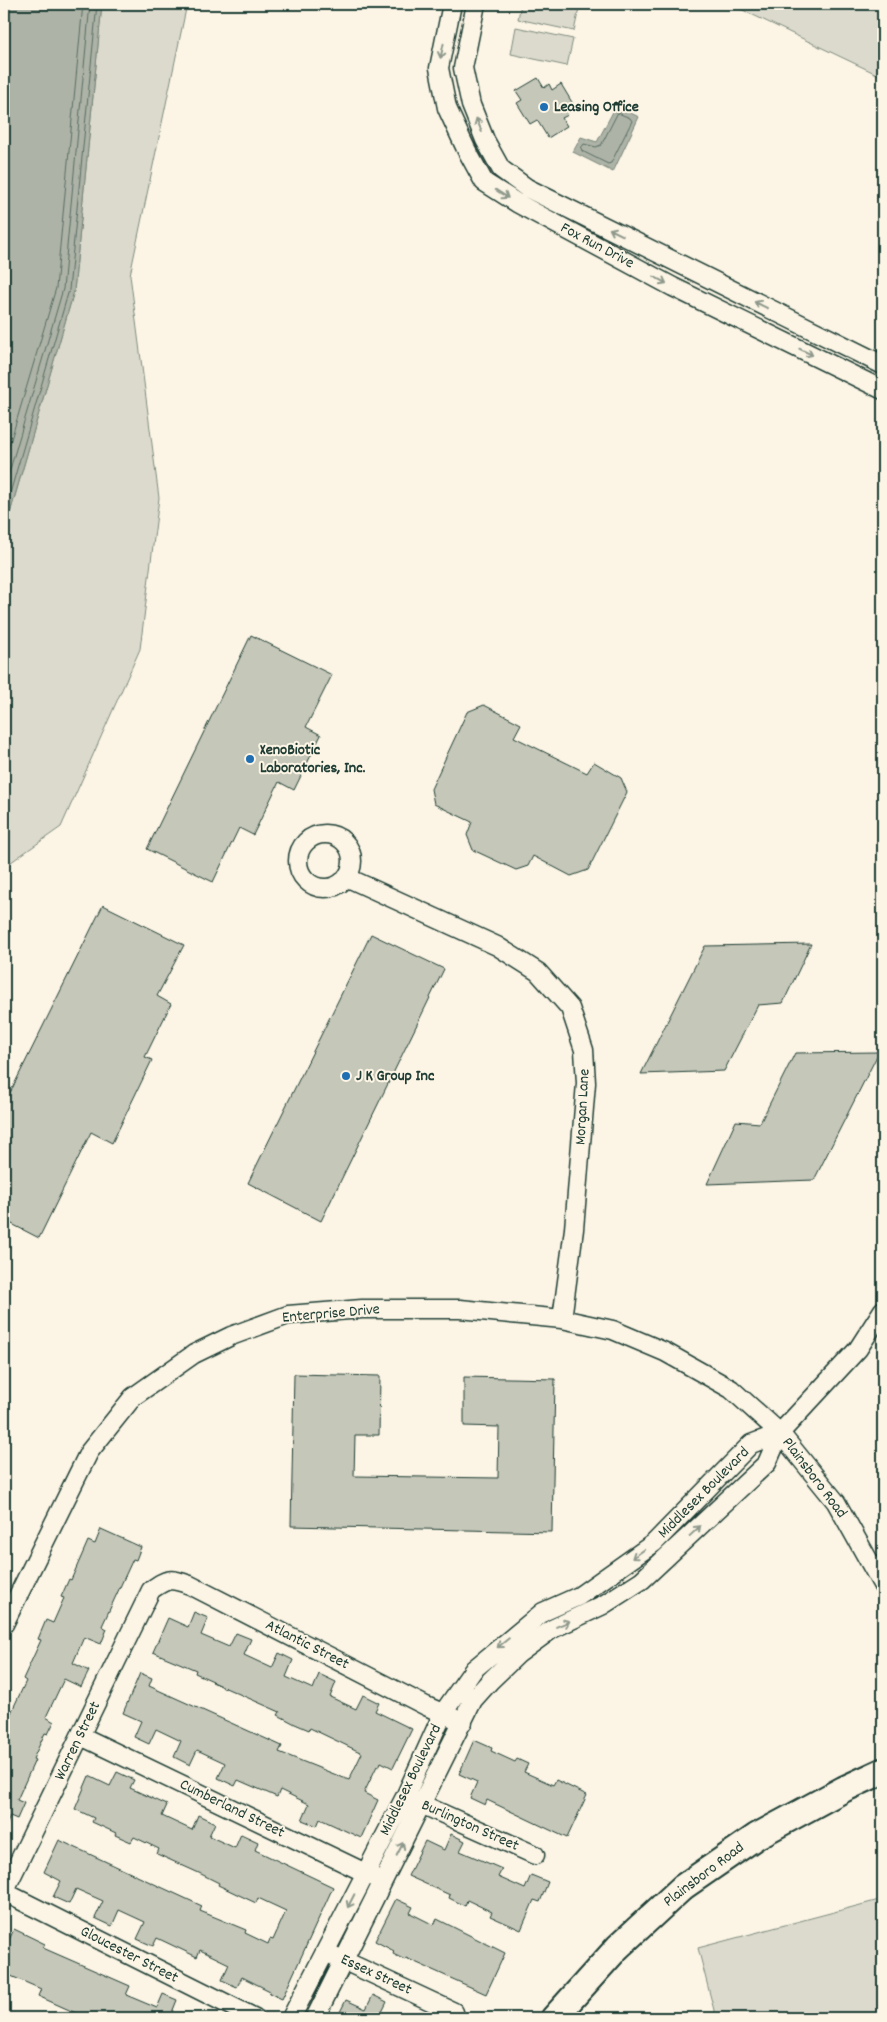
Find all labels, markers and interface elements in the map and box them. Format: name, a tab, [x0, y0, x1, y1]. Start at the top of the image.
one-way arrow	[437, 43, 446, 59]
place label: Leasing Office	[554, 96, 639, 119]
marker: Leasing Office	[538, 101, 550, 113]
one-way arrow	[474, 118, 484, 133]
one-way arrow	[495, 189, 509, 199]
street label: Fox Run Drive	[556, 217, 638, 275]
one-way arrow	[609, 227, 624, 236]
one-way arrow	[653, 275, 668, 285]
one-way arrow	[754, 300, 769, 309]
one-way arrow	[798, 348, 813, 357]
place label: XenoBiotic Laboratories, Inc.	[260, 739, 366, 780]
marker: XenoBiotic Laboratories, Inc.	[244, 753, 256, 765]
place label: J K Group Inc	[356, 1065, 435, 1088]
street label: Morgan Lane	[570, 1068, 596, 1146]
marker: J K Group Inc	[340, 1070, 352, 1082]
street label: Enterprise Drive	[281, 1298, 381, 1330]
street label: Plainsboro Road	[776, 1433, 852, 1523]
street label: Middlesex Boulevard	[653, 1442, 755, 1544]
one-way arrow	[688, 1525, 701, 1537]
one-way arrow	[631, 1549, 645, 1559]
street label: Atlantic Street	[261, 1614, 353, 1676]
one-way arrow	[555, 1619, 570, 1629]
one-way arrow	[497, 1638, 510, 1649]
street label: Warren Street	[49, 1697, 107, 1784]
street label: Middlesex Boulevard	[374, 1720, 448, 1840]
street label: Cumberland Street	[176, 1774, 289, 1844]
street label: Burlington Street	[418, 1794, 523, 1858]
street label: Plainsboro Road	[659, 1837, 749, 1913]
one-way arrow	[395, 1842, 405, 1857]
one-way arrow	[346, 1894, 356, 1909]
street label: Gloucester Street	[76, 1920, 182, 1990]
street label: Essex Street	[337, 1948, 415, 2002]

